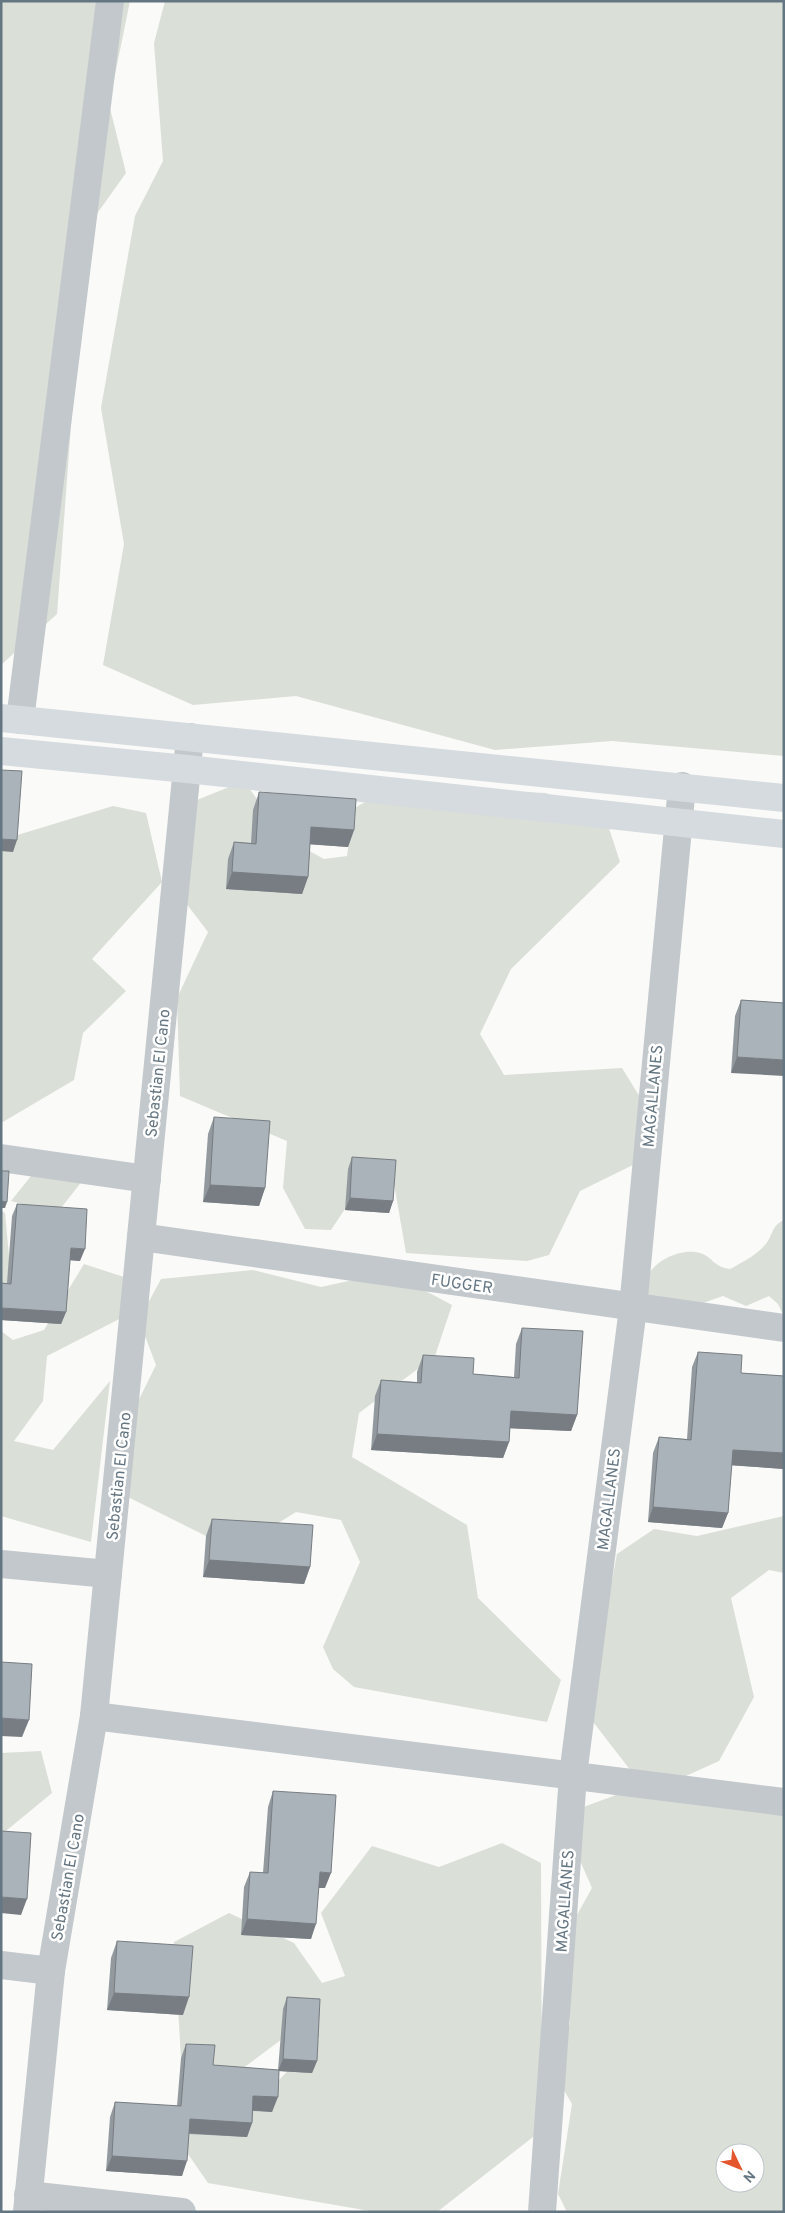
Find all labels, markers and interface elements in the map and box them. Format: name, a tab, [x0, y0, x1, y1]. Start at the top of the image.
street label: Sebastian El Cano	[142, 1008, 176, 1138]
street label: MAGALLANES	[640, 1044, 668, 1148]
street label: FUGGER	[430, 1271, 494, 1299]
street label: Sebastian El Cano	[103, 1411, 137, 1541]
street label: MAGALLANES	[594, 1447, 626, 1552]
street label: Sebastian El Cano	[48, 1812, 90, 1942]
street label: MAGALLANES	[552, 1849, 580, 1953]
north arrow	[715, 2143, 765, 2193]
text: N	[739, 2166, 758, 2185]

